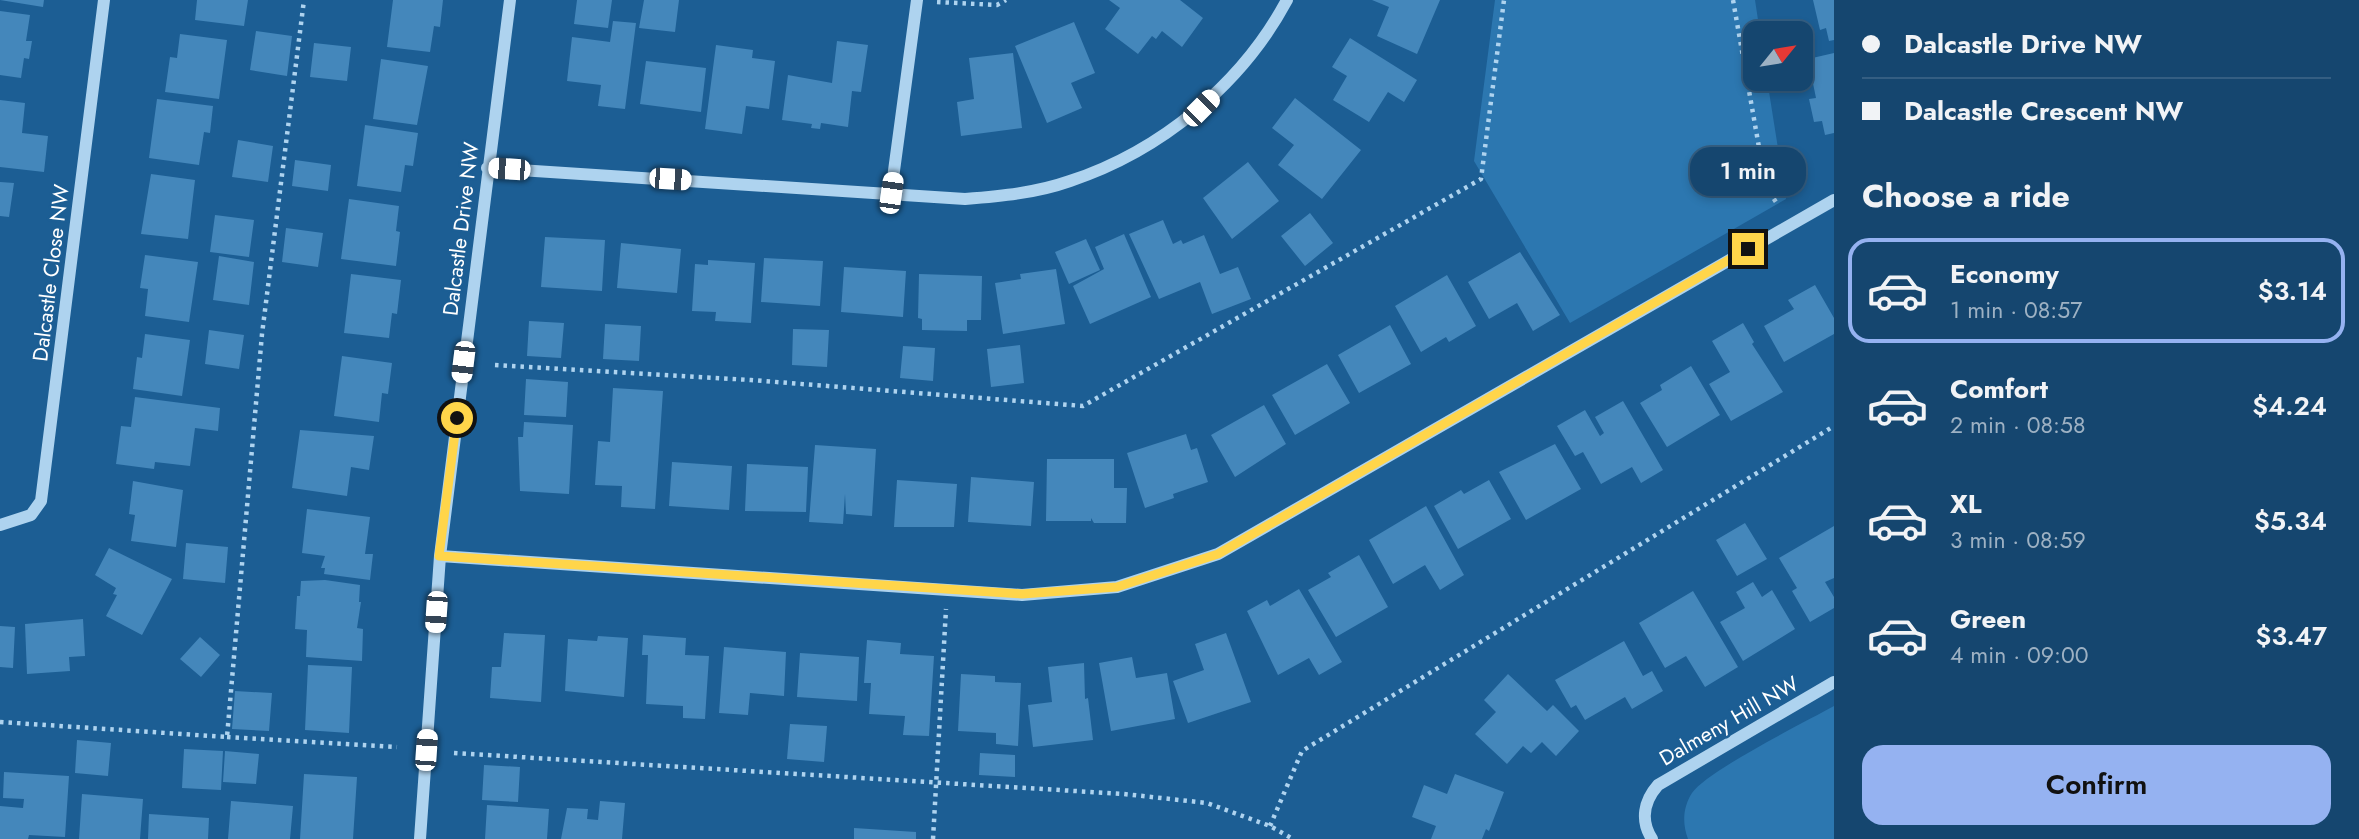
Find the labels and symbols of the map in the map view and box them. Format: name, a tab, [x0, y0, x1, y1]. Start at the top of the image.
north arrow	[1743, 21, 1813, 91]
car	[1179, 86, 1224, 130]
street label: Dalcastle Drive NW	[435, 140, 487, 318]
callout: 1 min	[1690, 148, 1806, 196]
car	[488, 157, 531, 181]
car	[649, 167, 692, 191]
car	[878, 171, 905, 215]
street label: Dalcastle Close NW	[25, 183, 77, 363]
route end	[1732, 233, 1764, 265]
car	[451, 340, 476, 384]
route start	[441, 402, 473, 434]
car	[425, 590, 448, 634]
street label: Dalmeny Hill NW	[1654, 669, 1804, 773]
car	[415, 728, 438, 772]

